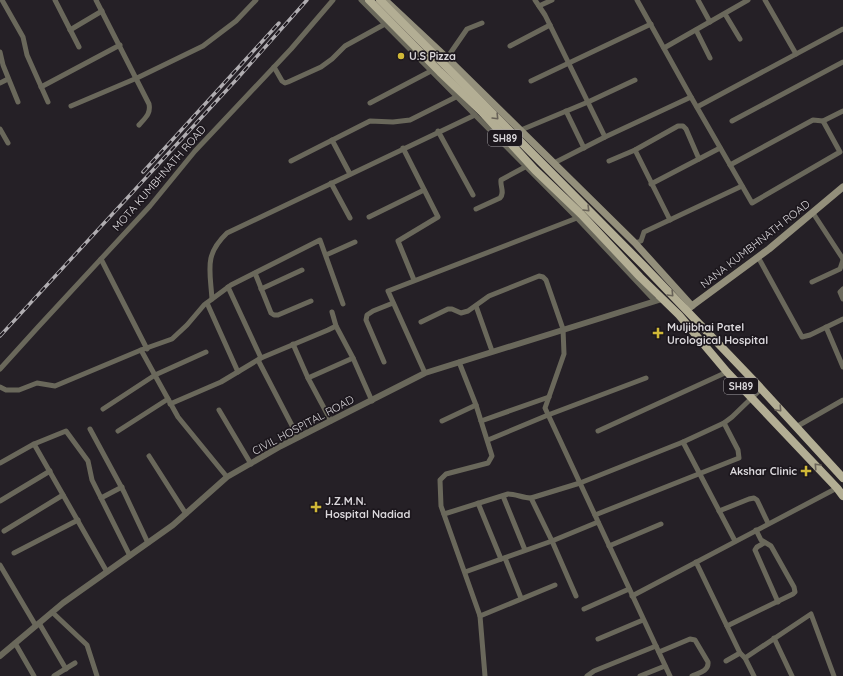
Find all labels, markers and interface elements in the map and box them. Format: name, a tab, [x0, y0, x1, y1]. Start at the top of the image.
place label: U.S Pizza	[409, 49, 456, 63]
marker: U.S Pizza	[396, 51, 406, 61]
one-way arrow	[491, 112, 499, 120]
street label: MOTA KUMBHNATH ROAD	[109, 122, 209, 234]
road number: SH89	[488, 130, 522, 146]
street label: NANA KUMBHNATH ROAD	[697, 197, 813, 291]
one-way arrow	[582, 204, 590, 212]
one-way arrow	[666, 289, 674, 297]
place label: Muljibhai Patel Urological Hospital	[667, 320, 768, 347]
marker: Muljibhai Patel Urological Hospital	[652, 327, 664, 339]
road number: SH89	[724, 378, 758, 394]
street label: CIVIL HOSPITAL ROAD	[250, 392, 356, 458]
one-way arrow	[775, 404, 782, 412]
one-way arrow	[815, 463, 822, 471]
place label: Akshar Clinic	[730, 464, 797, 478]
marker: Akshar Clinic	[800, 465, 812, 477]
place label: J.Z.M.N. Hospital Nadiad	[325, 494, 410, 521]
marker: J.Z.M.N. Hospital Nadiad	[310, 501, 322, 513]

